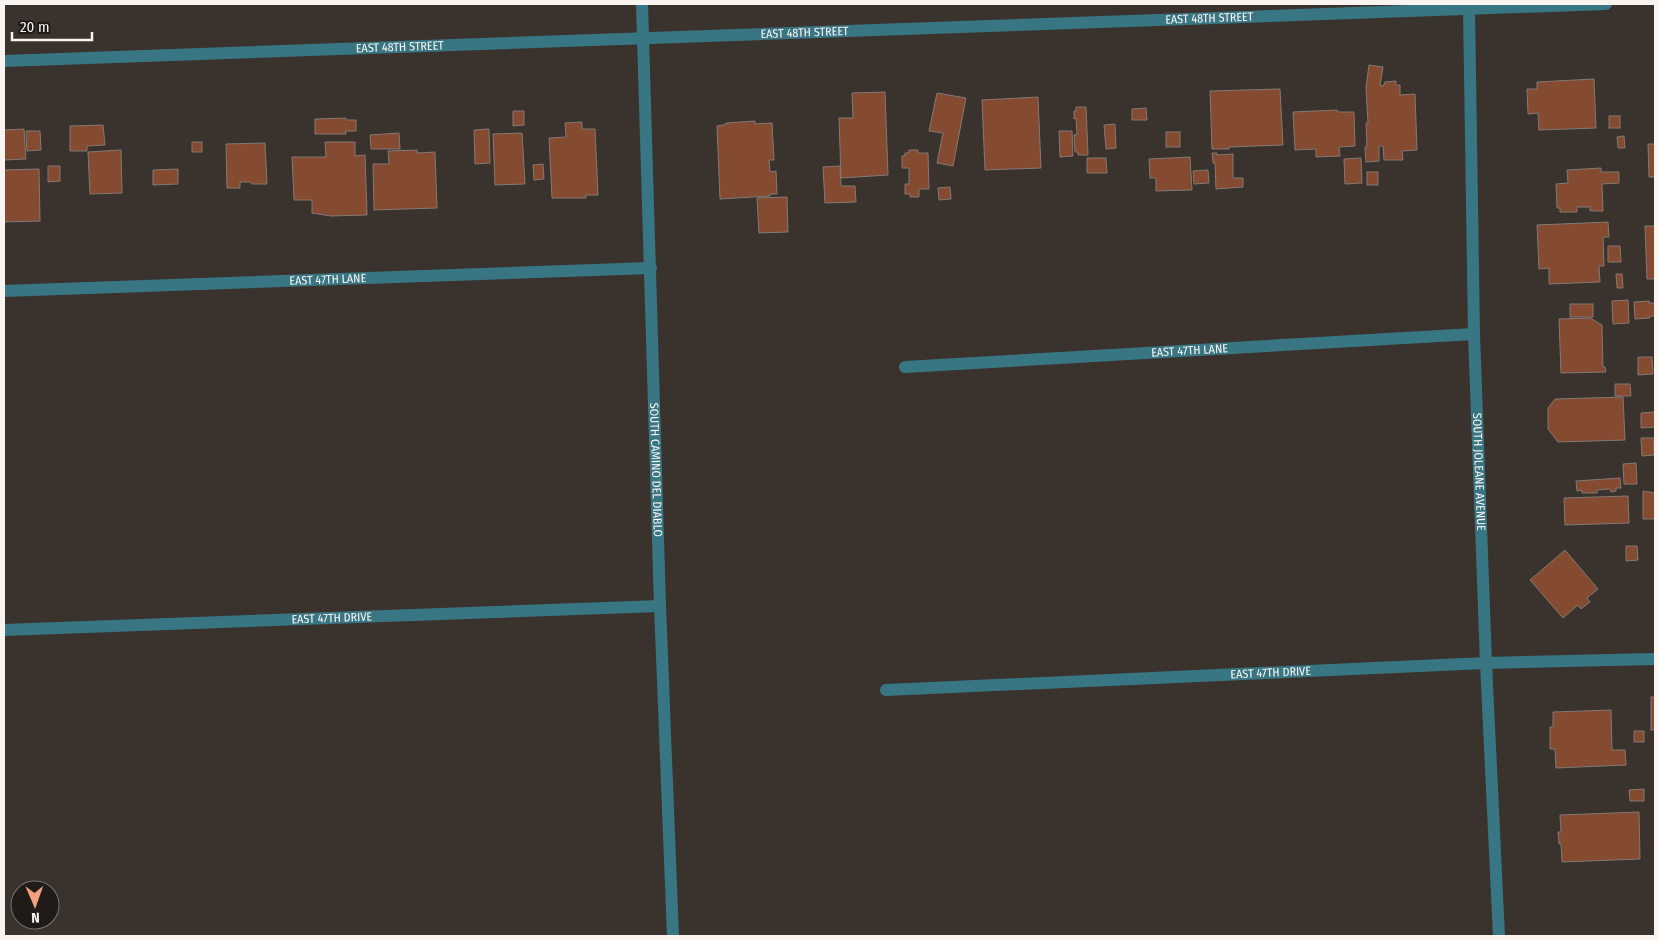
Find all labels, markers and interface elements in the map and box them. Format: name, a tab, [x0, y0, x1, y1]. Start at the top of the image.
scale bar	[12, 10, 92, 42]
street label: EAST 48TH STREET	[1165, 10, 1254, 27]
text: 20 m	[20, 18, 50, 36]
street label: EAST 48TH STREET	[760, 24, 849, 41]
street label: EAST 48TH STREET	[356, 38, 444, 55]
street label: EAST 47TH LANE	[289, 271, 367, 288]
street label: EAST 47TH LANE	[1151, 341, 1229, 360]
street label: SOUTH CAMINO DEL DIABLO	[647, 403, 665, 537]
street label: SOUTH JOLEANE AVENUE	[1470, 413, 1488, 531]
street label: EAST 47TH DRIVE	[291, 610, 373, 626]
street label: EAST 47TH DRIVE	[1230, 664, 1312, 681]
north arrow	[10, 880, 60, 930]
text: N	[31, 909, 40, 926]

